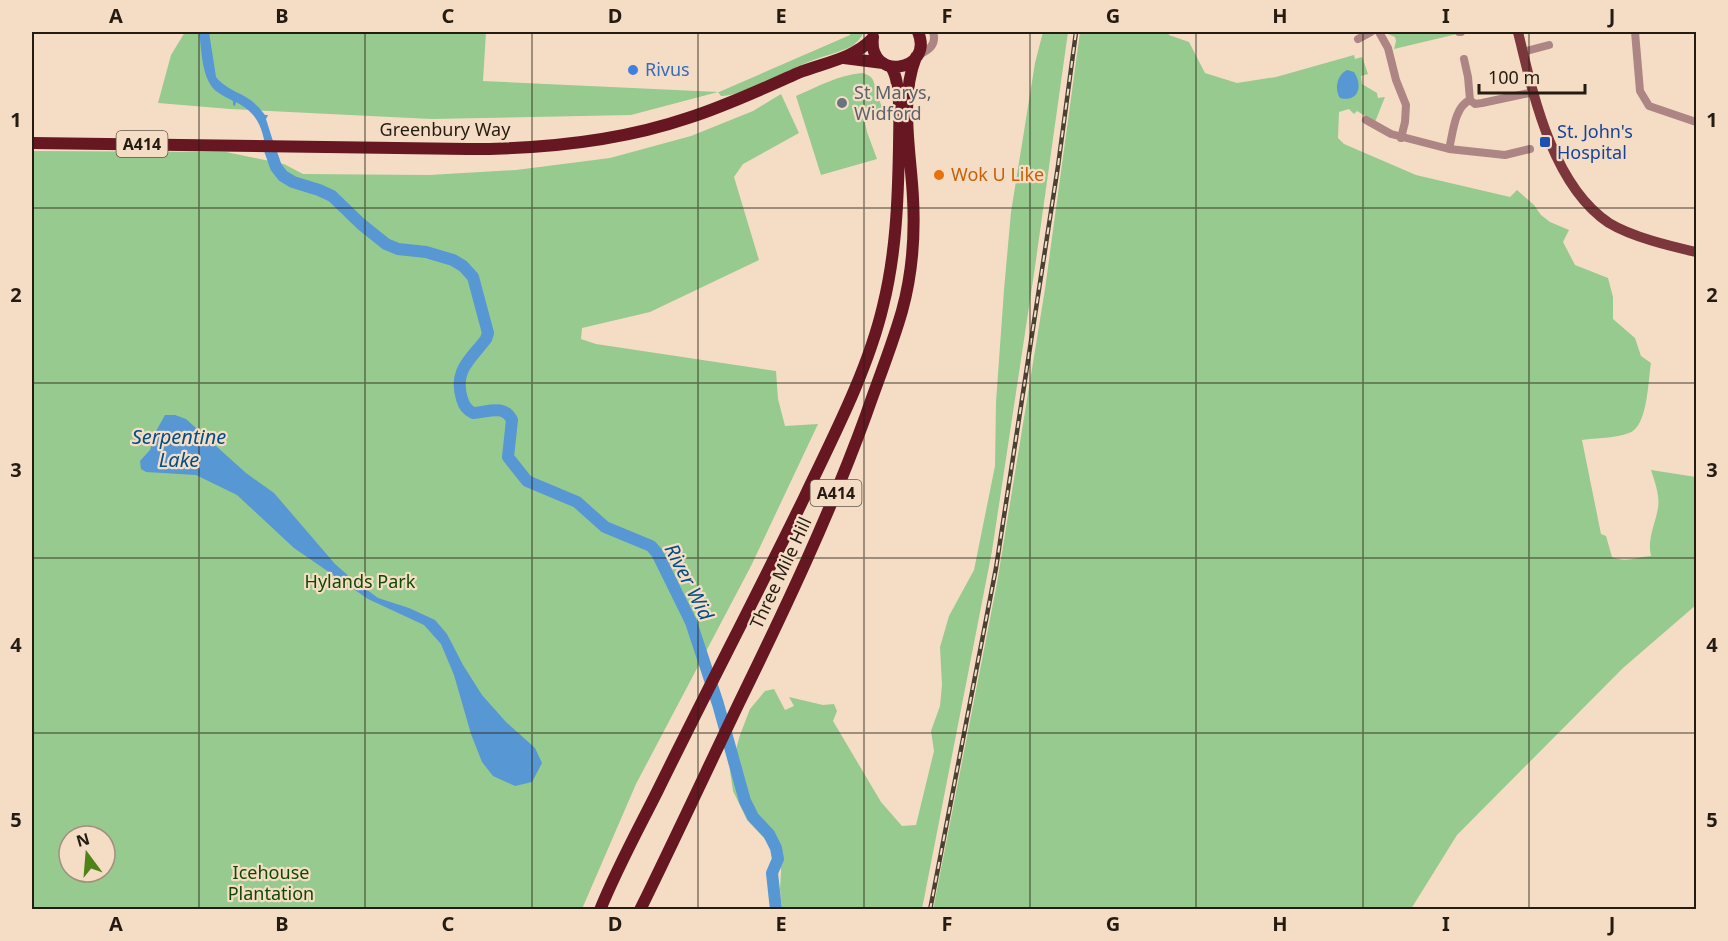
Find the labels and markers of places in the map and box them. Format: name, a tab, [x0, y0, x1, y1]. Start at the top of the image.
place label: Rivus	[645, 57, 690, 81]
marker: Rivus	[626, 63, 640, 77]
place label: St Marys, Widford	[854, 80, 932, 125]
marker: St Marys, Widford	[835, 96, 849, 110]
place label: St. John's Hospital	[1557, 119, 1633, 164]
marker: St. John's Hospital	[1538, 135, 1552, 149]
place label: Wok U Like	[951, 162, 1044, 186]
marker: Wok U Like	[932, 168, 946, 182]

